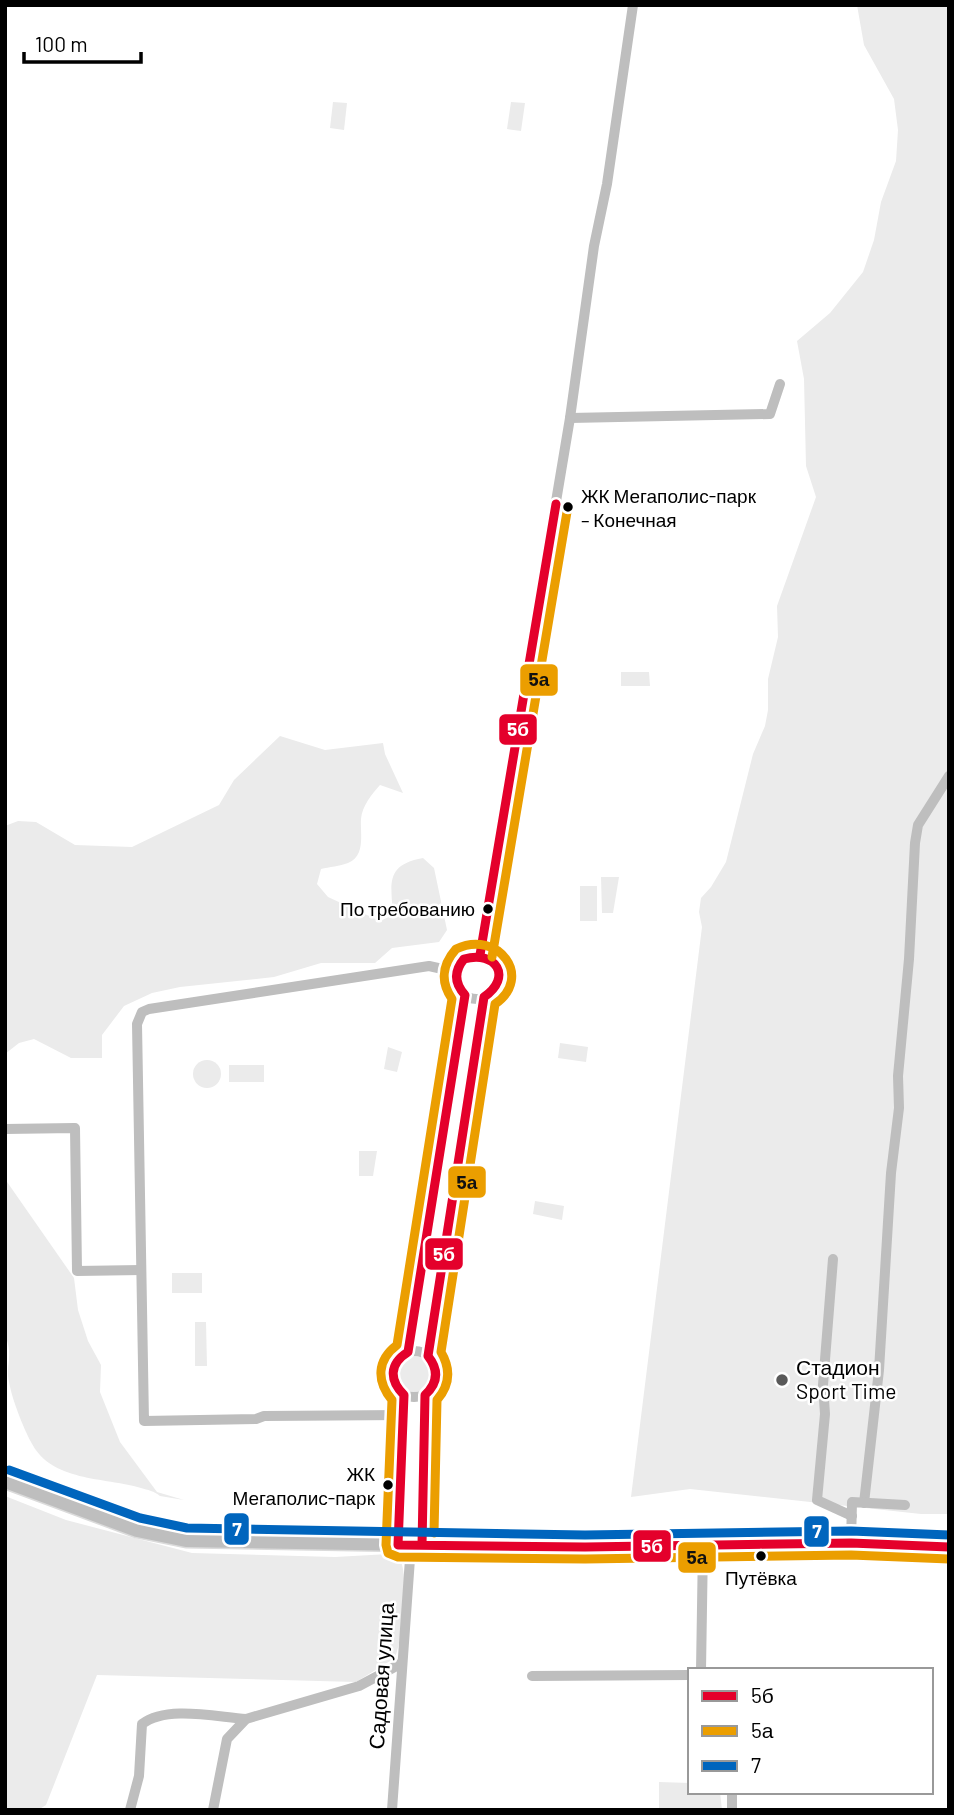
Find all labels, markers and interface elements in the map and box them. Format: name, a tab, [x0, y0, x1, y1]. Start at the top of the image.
scale bar	[24, 21, 142, 65]
text: 100 m	[35, 31, 88, 56]
place label: ЖК Мегаполис-парк – Конечная	[581, 484, 757, 531]
marker: ЖК Мегаполис-парк – Конечная	[561, 500, 575, 514]
line badge: 5а	[519, 663, 559, 697]
text: 5а	[529, 667, 550, 690]
line badge: 5б	[498, 713, 538, 746]
text: 5б	[507, 717, 529, 740]
place label: По требованию	[340, 897, 475, 920]
marker: По требованию	[481, 902, 495, 916]
line badge: 5а	[447, 1165, 487, 1199]
text: 5а	[457, 1170, 478, 1193]
line badge: 5б	[424, 1237, 464, 1271]
text: 5б	[433, 1242, 455, 1265]
place label: Стадион Sport Time	[796, 1354, 896, 1403]
marker: Стадион Sport Time	[774, 1372, 790, 1388]
place label: ЖК Мегаполис-парк	[232, 1462, 376, 1509]
marker: ЖК Мегаполис-парк	[381, 1478, 395, 1492]
line badge: 7	[223, 1512, 250, 1546]
line badge: 7	[803, 1515, 830, 1548]
text: 7	[232, 1517, 242, 1540]
text: 7	[812, 1519, 822, 1542]
line badge: 5б	[632, 1529, 672, 1563]
text: 5б	[641, 1534, 663, 1557]
line badge: 5а	[677, 1541, 717, 1574]
text: 5а	[687, 1545, 708, 1568]
marker: Путёвка	[754, 1549, 768, 1563]
place label: Путёвка	[725, 1566, 797, 1589]
street label: Садовая улица	[363, 1601, 398, 1750]
legend	[688, 1668, 933, 1794]
text: 5б	[751, 1682, 774, 1707]
text: 5а	[751, 1717, 774, 1742]
text: 7	[751, 1752, 761, 1777]

